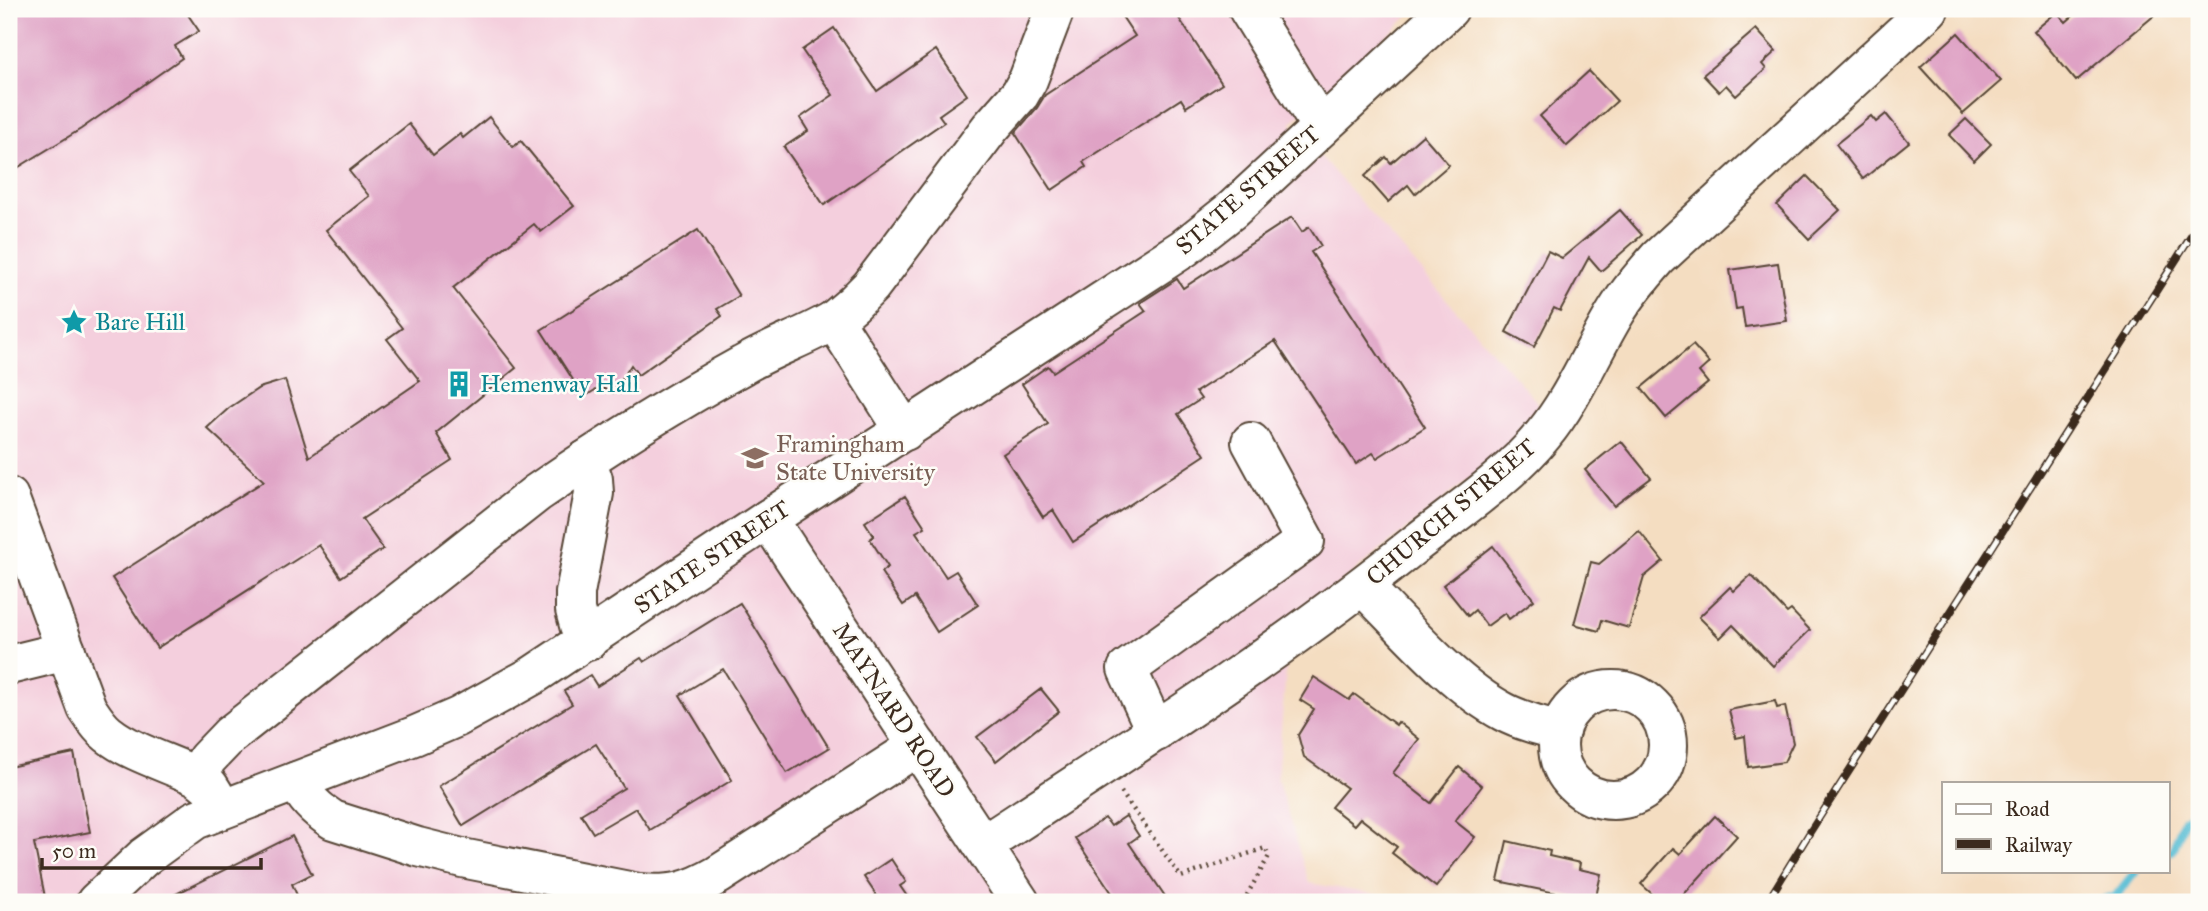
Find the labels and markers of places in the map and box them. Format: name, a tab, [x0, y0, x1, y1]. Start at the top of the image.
place icon: Bare Hill	[59, 307, 89, 337]
place label: Bare Hill	[95, 307, 186, 337]
building icon: Hemenway Hall	[444, 369, 474, 399]
place label: Hemenway Hall	[480, 369, 640, 399]
place label: Framingham State University	[776, 429, 936, 487]
school or university icon: Framingham State University	[740, 443, 770, 473]

